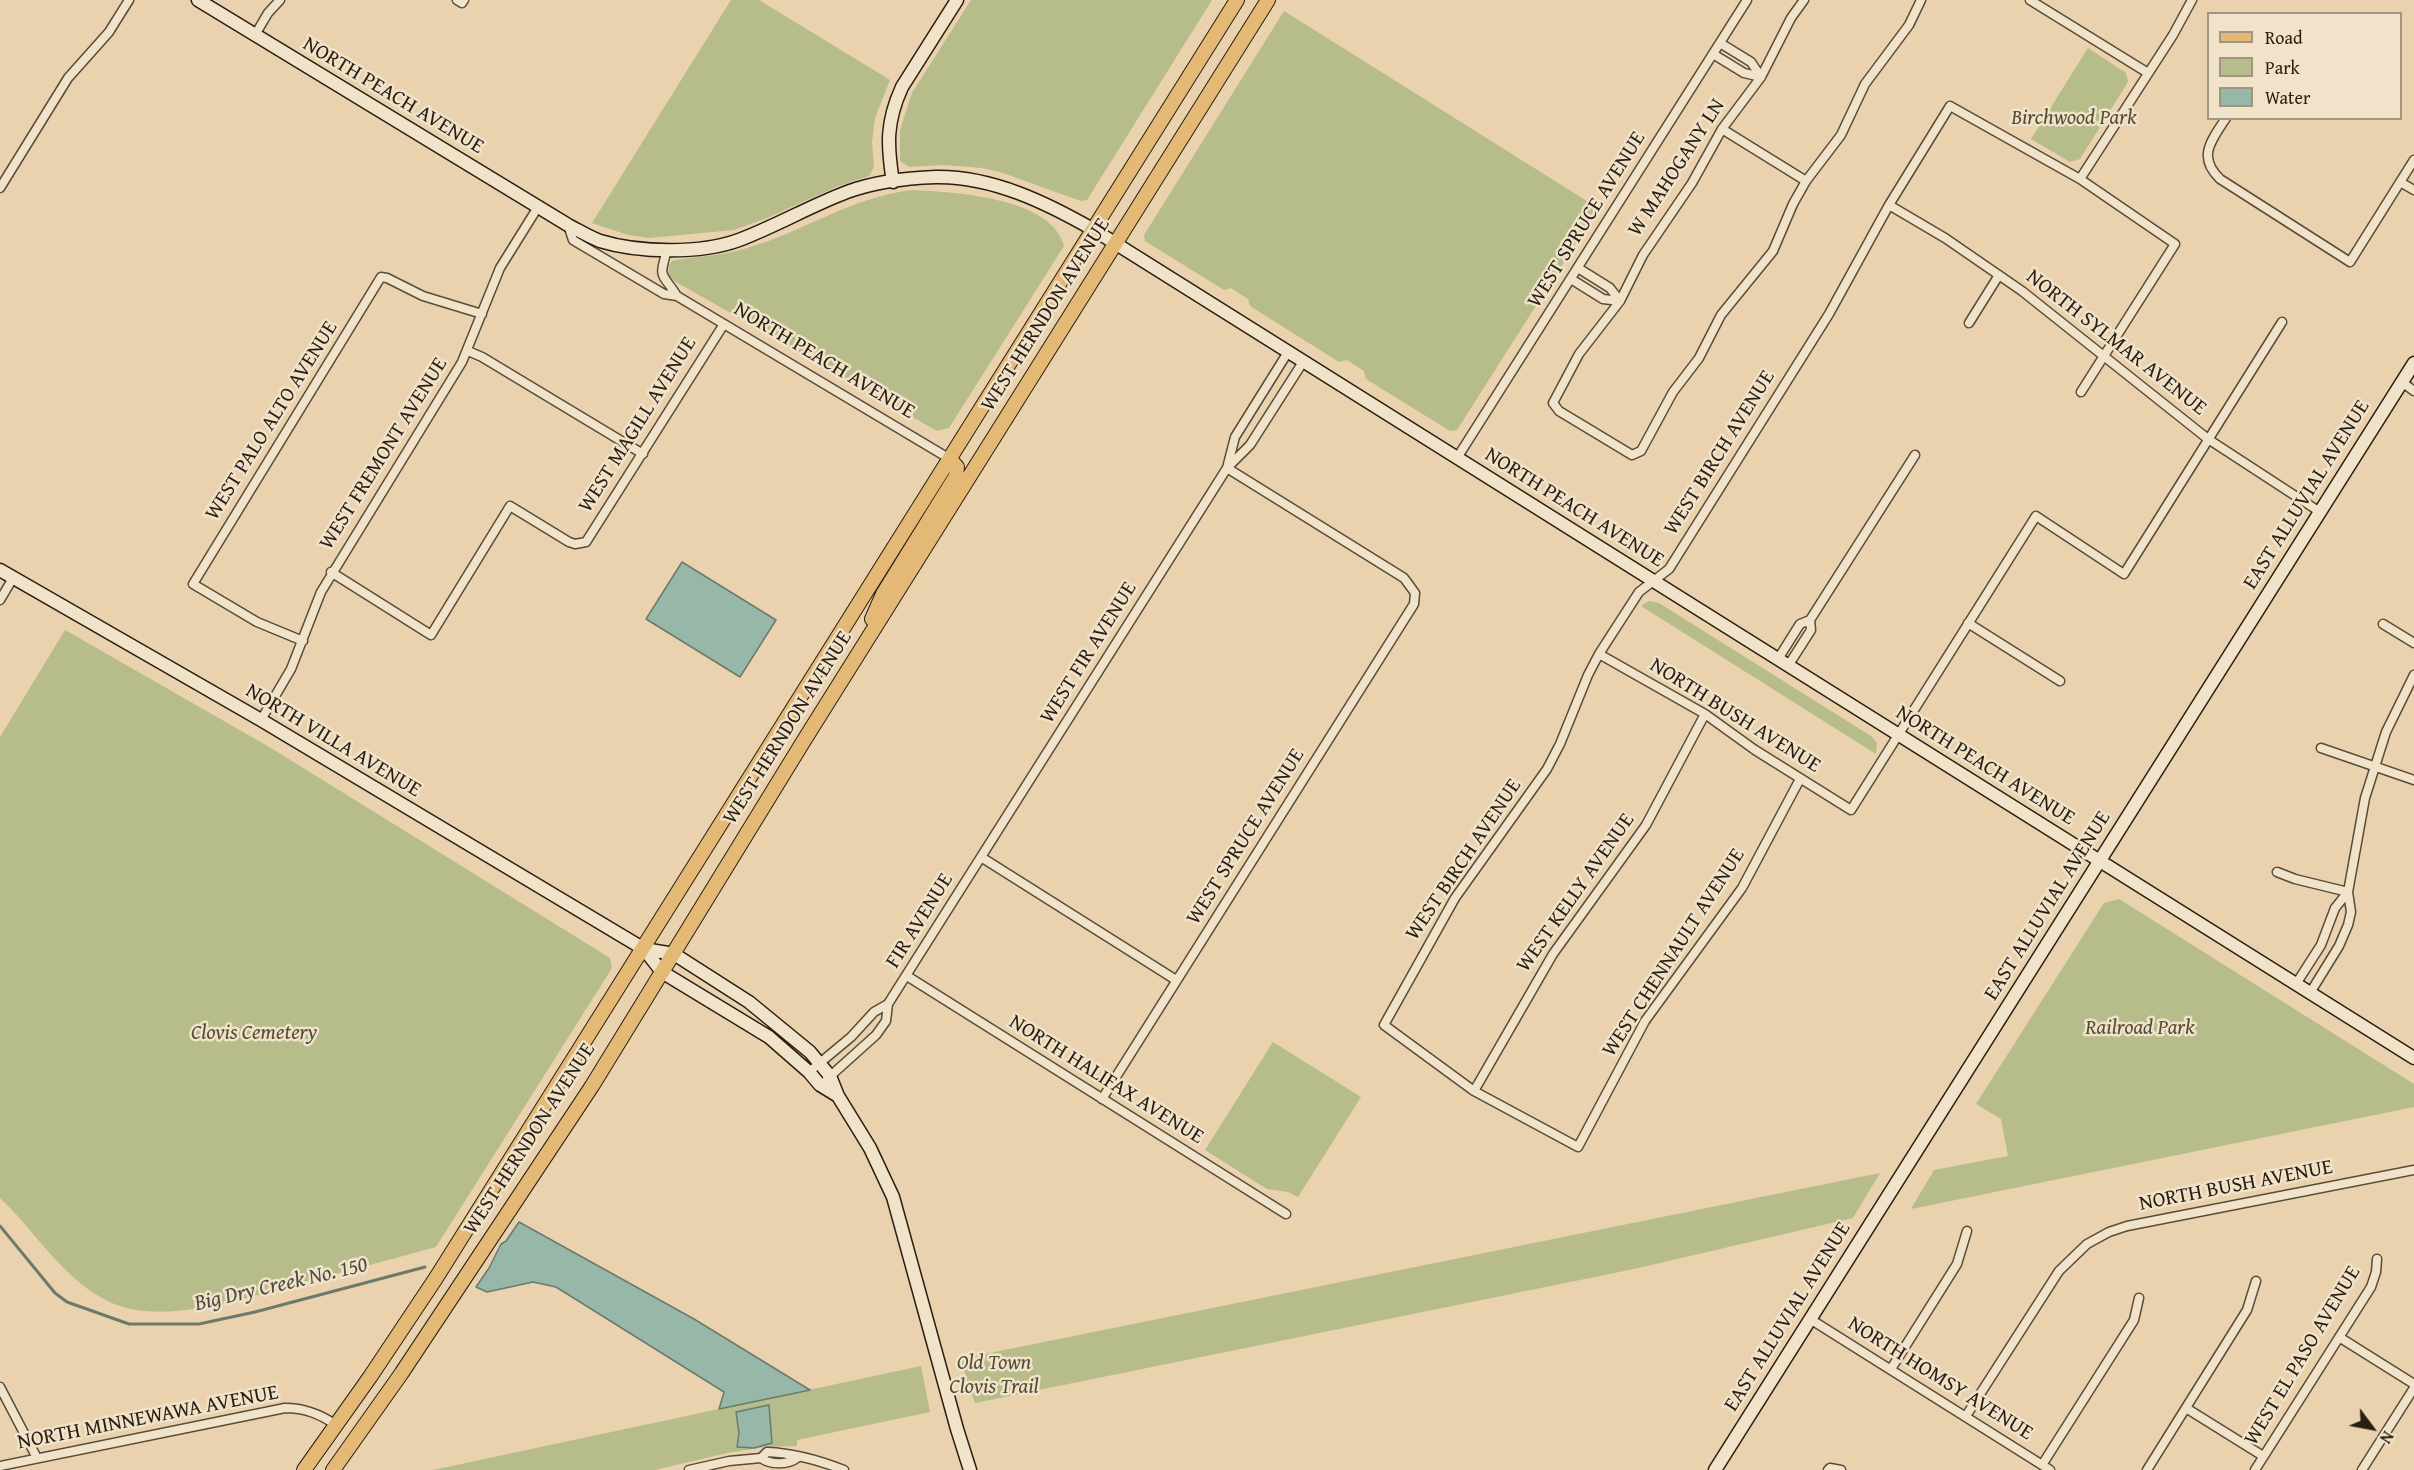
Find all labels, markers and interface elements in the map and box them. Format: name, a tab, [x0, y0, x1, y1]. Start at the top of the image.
legend	[2207, 12, 2402, 120]
text: Road	[2265, 24, 2303, 51]
street label: NORTH PEACH AVENUE	[298, 32, 488, 160]
text: Park	[2265, 54, 2300, 81]
text: Water	[2265, 84, 2310, 111]
street label: W MAHOGANY LN	[1623, 94, 1731, 242]
park label: Birchwood Park	[2011, 106, 2137, 132]
street label: WEST SPRUCE AVENUE	[1523, 127, 1651, 313]
street label: WEST HERNDON AVENUE	[976, 214, 1116, 416]
street label: NORTH SYLMAR AVENUE	[2021, 265, 2211, 421]
street label: NORTH PEACH AVENUE	[729, 297, 919, 425]
street label: WEST PALO ALTO AVENUE	[200, 317, 344, 525]
street label: WEST MAGILL AVENUE	[574, 333, 702, 517]
street label: WEST FREMONT AVENUE	[315, 353, 453, 555]
street label: WEST BIRCH AVENUE	[1659, 366, 1781, 540]
street label: EAST ALLUVIAL AVENUE	[2238, 396, 2376, 594]
street label: NORTH PEACH AVENUE	[1480, 443, 1668, 573]
street label: WEST FIR AVENUE	[1035, 578, 1143, 728]
street label: WEST HERNDON AVENUE	[718, 627, 858, 829]
street label: NORTH BUSH AVENUE	[1645, 653, 1825, 779]
street label: NORTH VILLA AVENUE	[241, 679, 425, 803]
street label: NORTH PEACH AVENUE	[1891, 701, 2079, 831]
street label: WEST SPRUCE AVENUE	[1182, 744, 1310, 930]
street label: WEST BIRCH AVENUE	[1401, 775, 1527, 945]
street label: EAST ALLUVIAL AVENUE	[1979, 807, 2117, 1005]
street label: WEST KELLY AVENUE	[1512, 809, 1640, 977]
street label: WEST CHENNAULT AVENUE	[1597, 844, 1751, 1062]
street label: FIR AVENUE	[881, 869, 959, 973]
street label: NORTH HALIFAX AVENUE	[1004, 1010, 1208, 1150]
park label: Railroad Park	[2085, 1016, 2195, 1042]
park label: Clovis Cemetery	[191, 1021, 317, 1047]
street label: WEST HERNDON AVENUE	[459, 1039, 601, 1239]
street label: NORTH BUSH AVENUE	[2137, 1155, 2335, 1217]
street label: EAST ALLUVIAL AVENUE	[1719, 1218, 1857, 1416]
water label: Big Dry Creek No. 150	[192, 1252, 370, 1318]
street label: WEST EL PASO AVENUE	[2239, 1262, 2367, 1450]
street label: NORTH HOMSY AVENUE	[1843, 1312, 2037, 1446]
park label: Old Town Clovis Trail	[949, 1351, 1039, 1401]
street label: NORTH MINNEWAWA AVENUE	[15, 1380, 281, 1456]
north arrow	[2342, 1398, 2402, 1458]
text: N	[2374, 1427, 2400, 1448]

